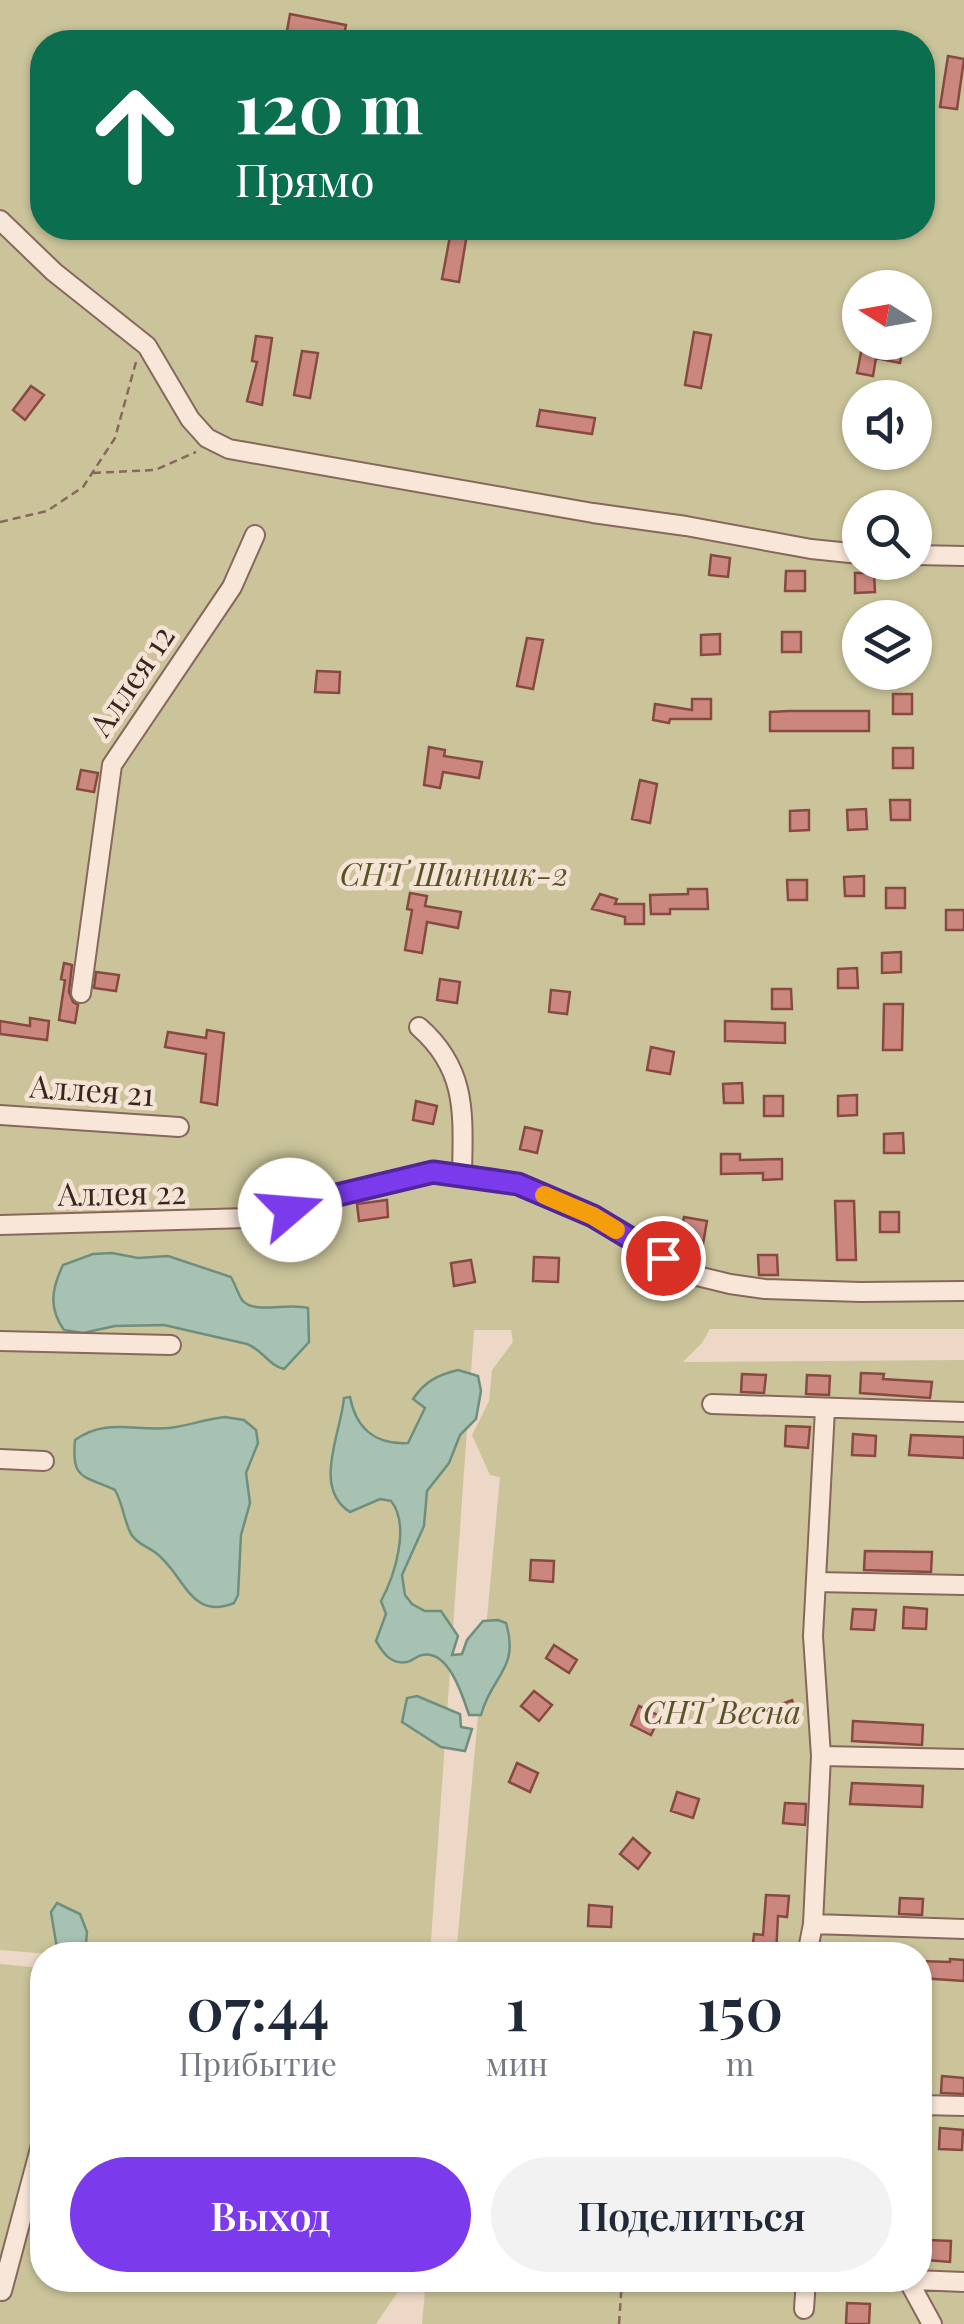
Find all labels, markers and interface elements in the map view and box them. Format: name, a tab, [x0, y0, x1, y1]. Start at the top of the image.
text: 120 m	[235, 58, 423, 152]
icon: ahead	[70, 70, 200, 200]
text: Прямо	[235, 148, 375, 208]
north arrow	[842, 270, 932, 360]
map controls	[842, 270, 932, 690]
button: sound	[842, 380, 932, 470]
button: search	[842, 490, 932, 580]
button: layers	[842, 600, 932, 690]
street label: Аллея 12	[77, 616, 183, 744]
park label: СНТ Шинник-2	[340, 851, 568, 894]
street label: Аллея 21	[27, 1063, 156, 1114]
position arrow	[238, 1158, 342, 1262]
street label: Аллея 22	[56, 1169, 186, 1214]
pin	[621, 1216, 706, 1301]
icon: arrive	[636, 1231, 691, 1286]
park label: СНТ Весна	[643, 1689, 801, 1732]
text: 07:44	[186, 1966, 329, 2046]
text: 1	[506, 1966, 528, 2046]
text: 150	[697, 1966, 783, 2046]
text: Прибытие	[179, 2041, 337, 2084]
text: мин	[486, 2041, 548, 2084]
text: m	[726, 2041, 754, 2084]
button: Выход	[70, 2157, 471, 2272]
button: Поделиться	[491, 2157, 892, 2272]

